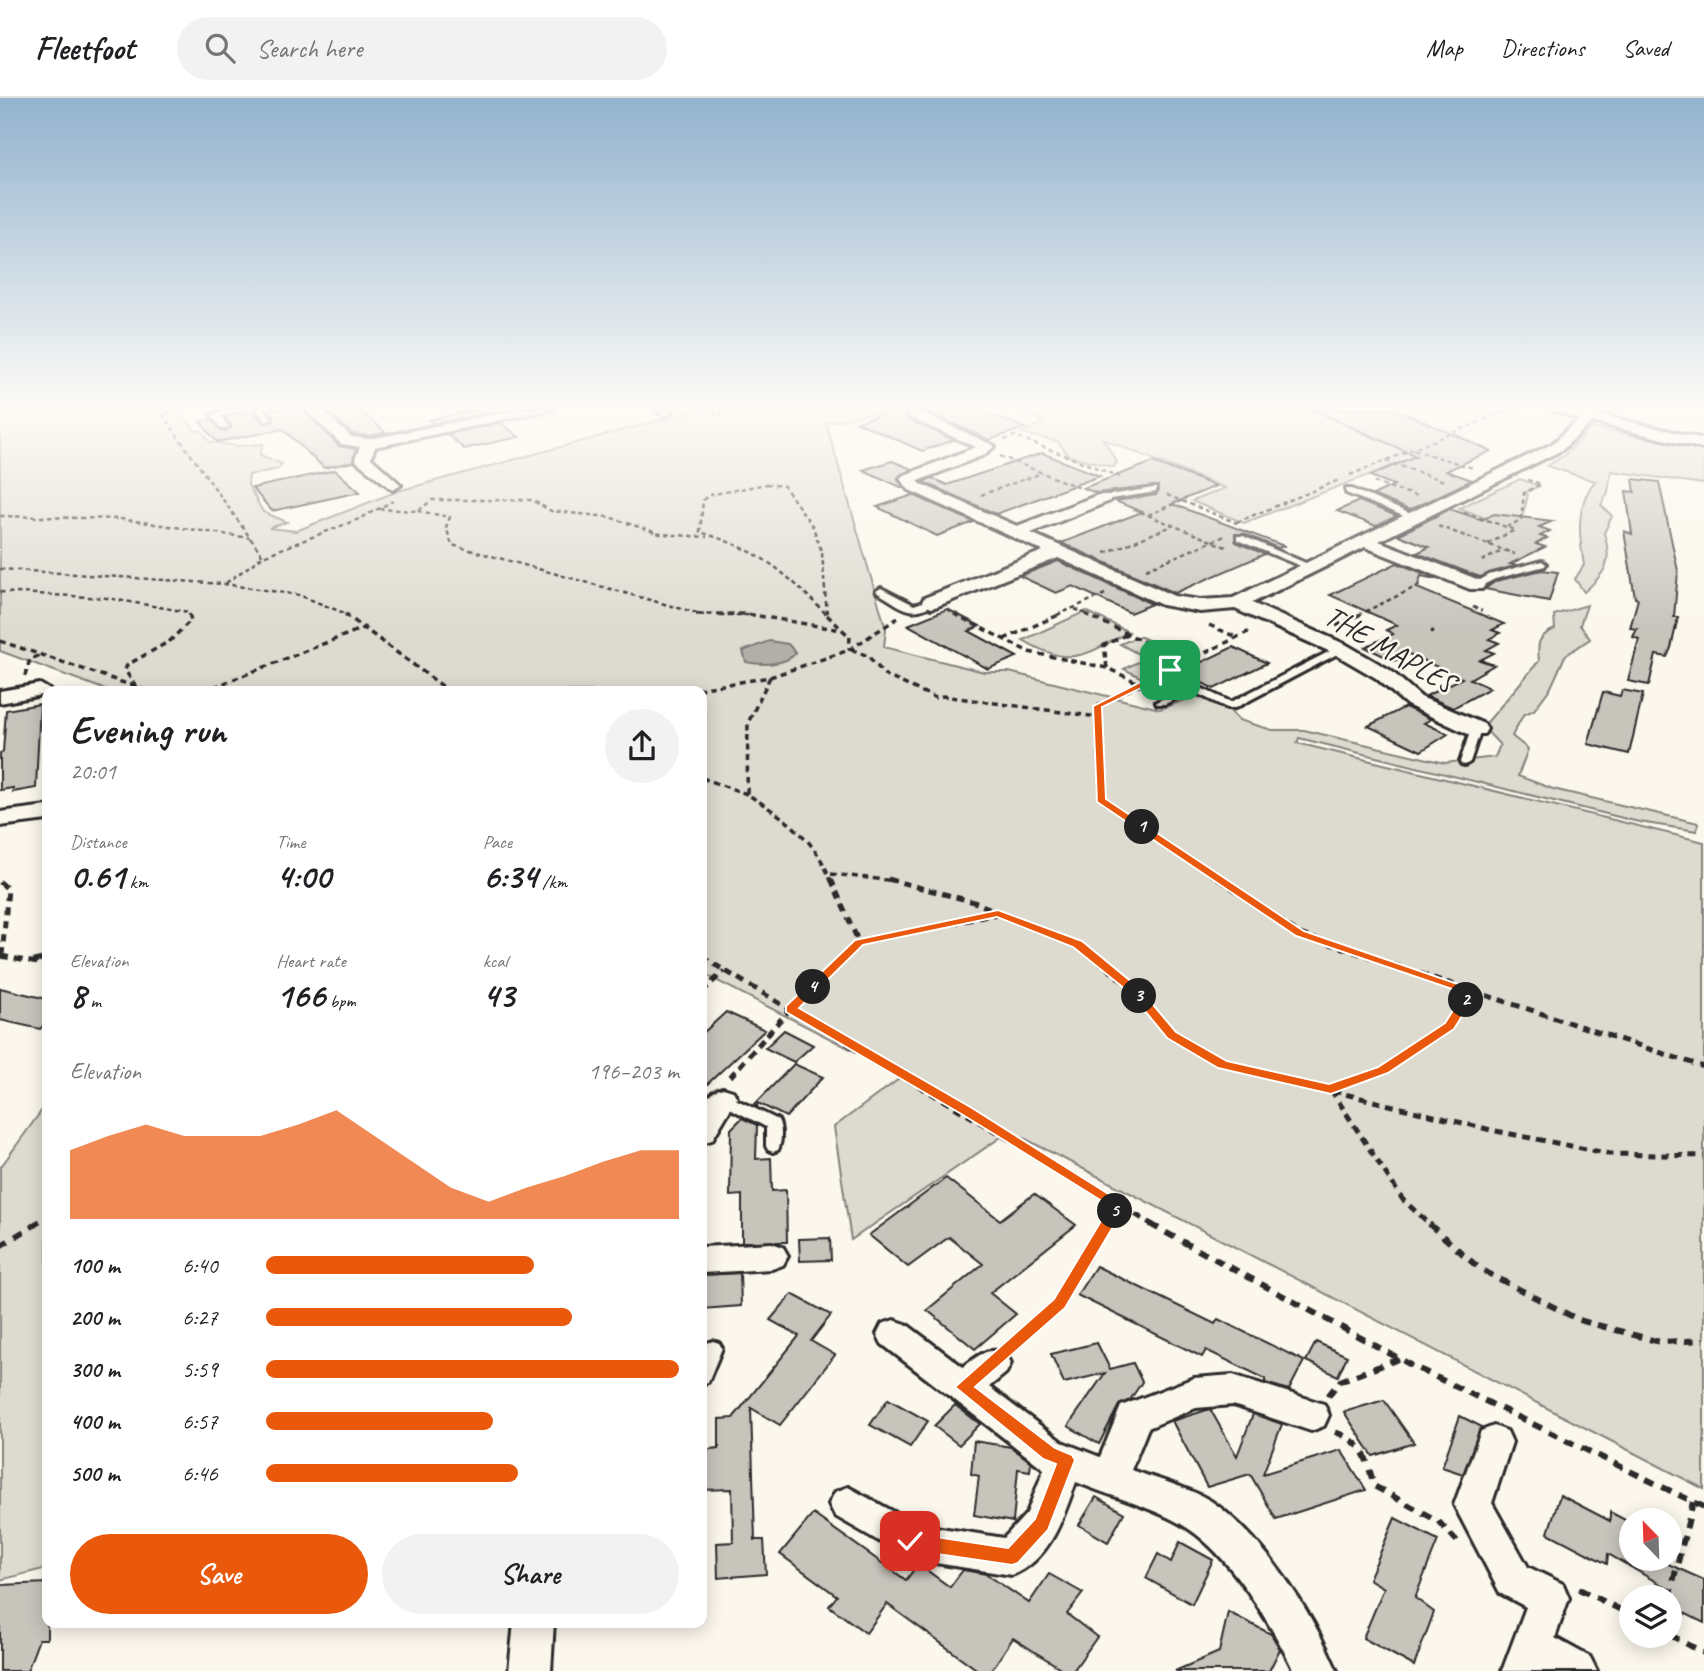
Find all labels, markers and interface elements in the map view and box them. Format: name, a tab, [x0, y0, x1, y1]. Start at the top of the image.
search box	[177, 17, 667, 80]
text: Fleetfoot	[35, 27, 135, 69]
icon: search	[201, 29, 239, 67]
text: Search here	[257, 32, 363, 65]
text: Map	[1426, 33, 1463, 63]
text: Directions	[1501, 33, 1584, 63]
text: Saved	[1622, 33, 1669, 63]
street label: THE MAPLES	[1318, 596, 1466, 704]
pin	[1140, 640, 1200, 700]
icon: arrive	[1151, 651, 1189, 689]
text: Evening run	[70, 707, 226, 754]
button: share	[605, 709, 679, 783]
text: 20:01	[70, 757, 116, 786]
pin: 1	[1124, 810, 1160, 844]
text: 1	[1137, 814, 1146, 838]
text: Distance	[70, 830, 127, 854]
text: Time	[276, 830, 305, 854]
text: Pace	[483, 830, 512, 854]
text: 0.61	[70, 854, 125, 899]
text: 4:00	[276, 854, 331, 899]
text: 6:34	[483, 854, 538, 899]
text: km	[125, 870, 148, 894]
text: /km	[538, 870, 567, 894]
text: Elevation	[70, 949, 128, 973]
text: Heart rate	[276, 949, 346, 973]
text: kcal	[483, 949, 508, 973]
pin: 4	[796, 970, 830, 1004]
text: 8	[70, 973, 86, 1018]
text: 166	[276, 973, 325, 1018]
text: 43	[483, 973, 514, 1018]
text: 4	[808, 974, 817, 998]
pin: 3	[1122, 978, 1156, 1014]
pin: 2	[1448, 982, 1484, 1018]
text: 3	[1134, 983, 1143, 1007]
text: 2	[1461, 987, 1470, 1011]
text: m	[86, 989, 101, 1013]
text: bpm	[325, 989, 356, 1013]
text: Elevation	[70, 1057, 141, 1086]
text: 196–203 m	[588, 1057, 679, 1086]
pin: 5	[1098, 1194, 1132, 1228]
text: 5	[1110, 1198, 1119, 1222]
text: 100 m	[70, 1251, 120, 1280]
text: 6:40	[182, 1251, 218, 1280]
text: 200 m	[70, 1303, 120, 1332]
text: 6:27	[182, 1303, 218, 1332]
text: 300 m	[70, 1355, 120, 1384]
text: 5:59	[182, 1355, 218, 1384]
text: 400 m	[70, 1407, 120, 1436]
text: 6:57	[182, 1407, 218, 1436]
text: 500 m	[70, 1459, 119, 1488]
text: 6:46	[182, 1459, 218, 1488]
north arrow	[1619, 1508, 1682, 1572]
map controls	[1619, 1508, 1682, 1648]
pin	[880, 1511, 940, 1571]
icon: check	[891, 1522, 929, 1560]
button: Save	[70, 1534, 368, 1614]
button: Share	[382, 1534, 679, 1614]
button: layers	[1619, 1585, 1682, 1648]

